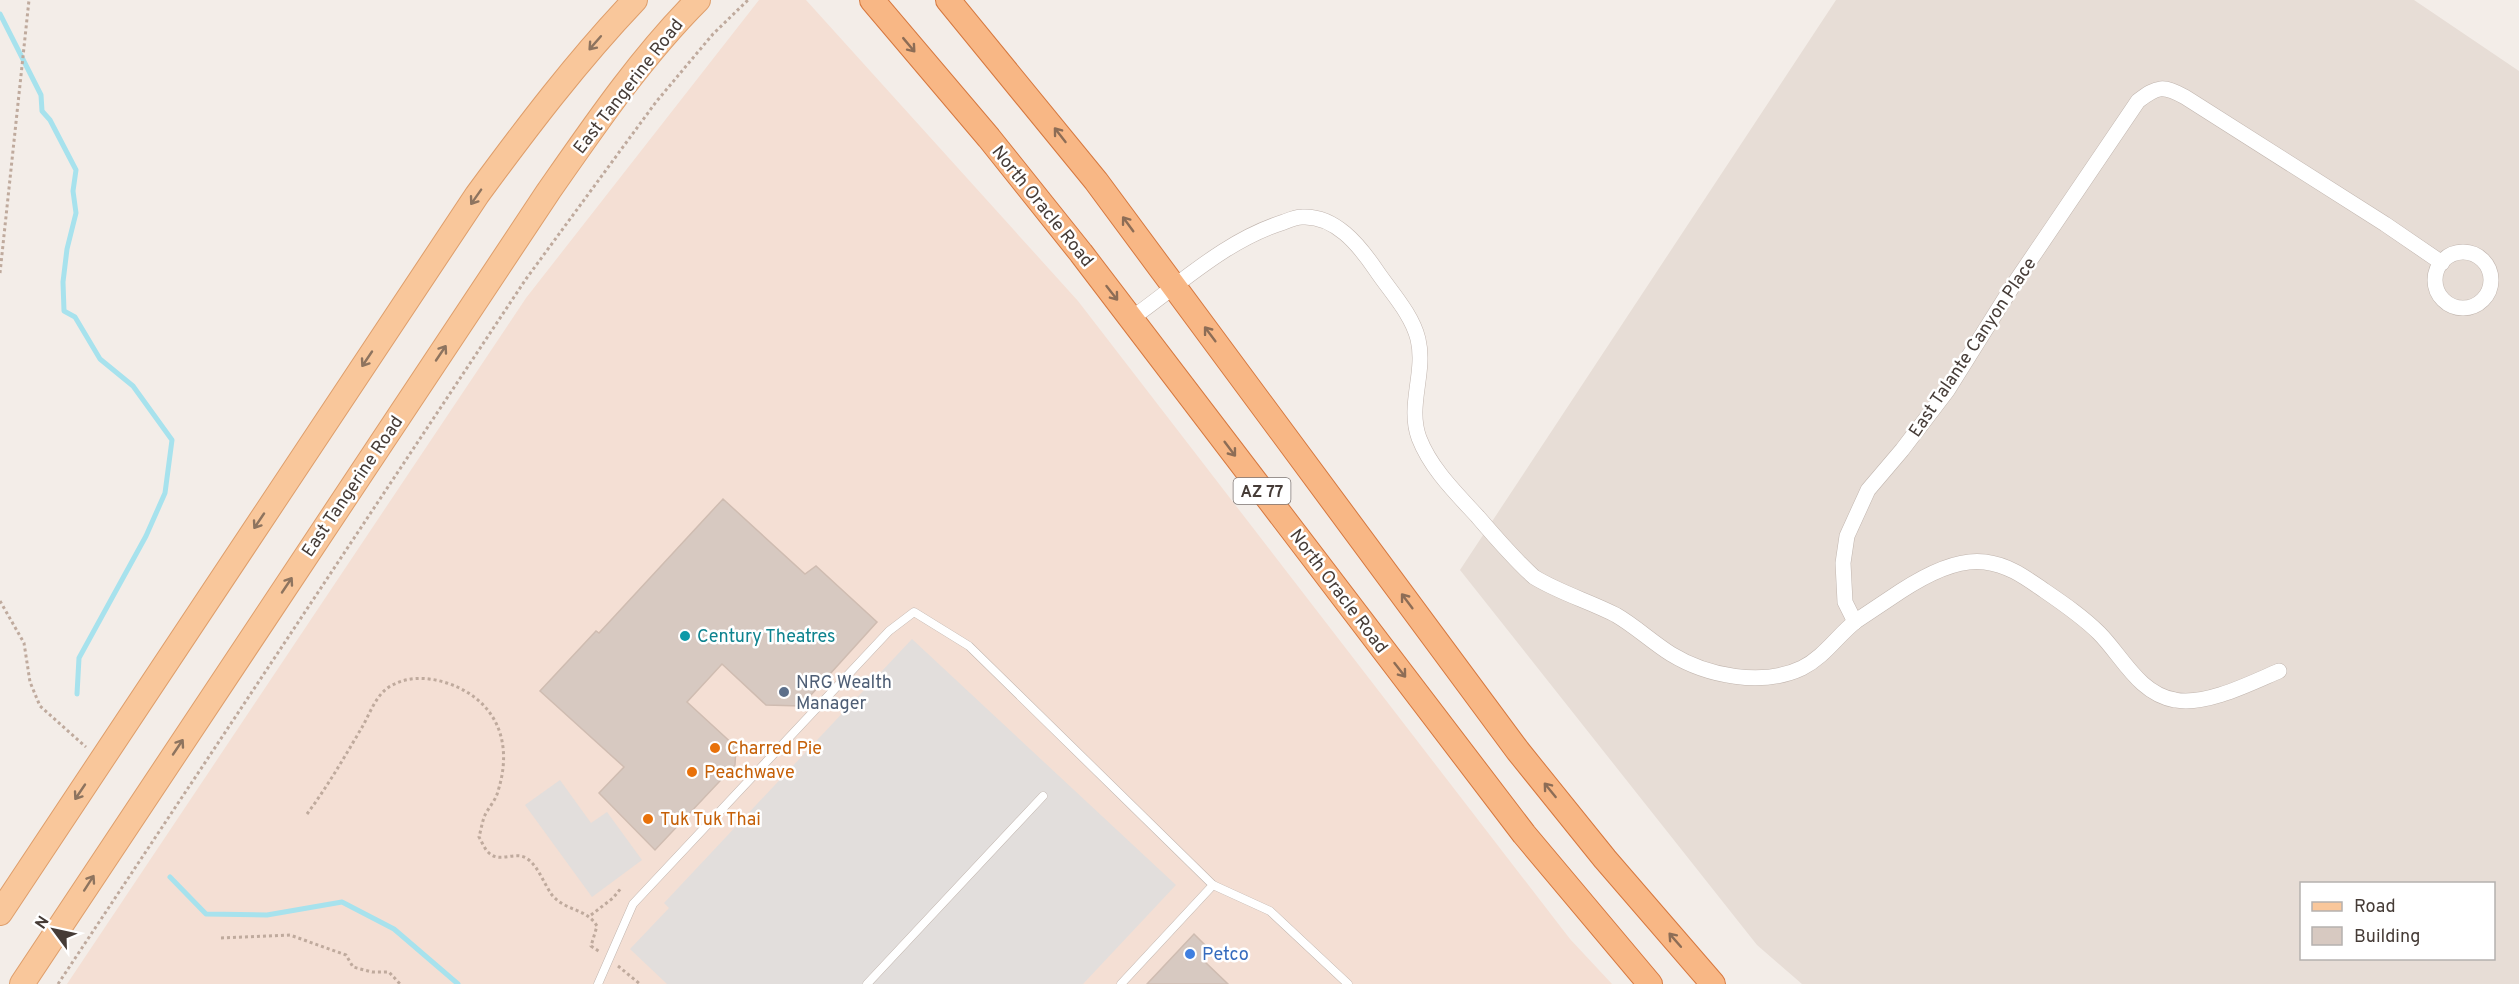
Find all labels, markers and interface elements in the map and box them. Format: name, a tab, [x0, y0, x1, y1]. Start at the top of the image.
street label: East Tangerine Road	[569, 15, 689, 159]
one-way arrow	[588, 35, 602, 50]
one-way arrow	[903, 37, 916, 53]
one-way arrow	[1053, 127, 1066, 143]
street label: North Oracle Road	[986, 142, 1098, 272]
one-way arrow	[470, 189, 482, 205]
one-way arrow	[1122, 216, 1134, 232]
street label: East Talante Canyon Place	[1904, 253, 2042, 442]
one-way arrow	[1106, 285, 1119, 301]
one-way arrow	[1204, 326, 1217, 342]
one-way arrow	[435, 345, 447, 361]
one-way arrow	[361, 350, 373, 367]
street label: East Tangerine Road	[297, 412, 409, 562]
one-way arrow	[1224, 440, 1237, 456]
road number: AZ 77	[1234, 478, 1290, 504]
one-way arrow	[253, 513, 265, 529]
street label: North Oracle Road	[1284, 525, 1392, 659]
one-way arrow	[281, 577, 293, 594]
one-way arrow	[1400, 594, 1413, 610]
place label: Century Theatres	[697, 626, 836, 649]
marker: Century Theatres	[678, 629, 692, 643]
one-way arrow	[1393, 662, 1406, 678]
place label: NRG Wealth Manager	[796, 672, 892, 716]
marker: NRG Wealth Manager	[777, 685, 791, 699]
place label: Charred Pie	[727, 738, 822, 761]
one-way arrow	[173, 739, 185, 756]
marker: Charred Pie	[708, 741, 722, 755]
place label: Peachwave	[704, 762, 795, 785]
marker: Peachwave	[685, 765, 699, 779]
one-way arrow	[1543, 783, 1557, 798]
one-way arrow	[74, 784, 86, 800]
place label: Tuk Tuk Thai	[660, 809, 761, 832]
marker: Tuk Tuk Thai	[641, 812, 655, 826]
one-way arrow	[82, 874, 95, 891]
legend	[2300, 882, 2495, 960]
text: Road	[2354, 896, 2396, 919]
north arrow	[24, 900, 84, 960]
text: N	[32, 913, 55, 933]
text: Building	[2354, 926, 2420, 949]
one-way arrow	[1668, 933, 1682, 948]
place label: Petco	[1202, 944, 1249, 967]
marker: Petco	[1183, 947, 1197, 961]

